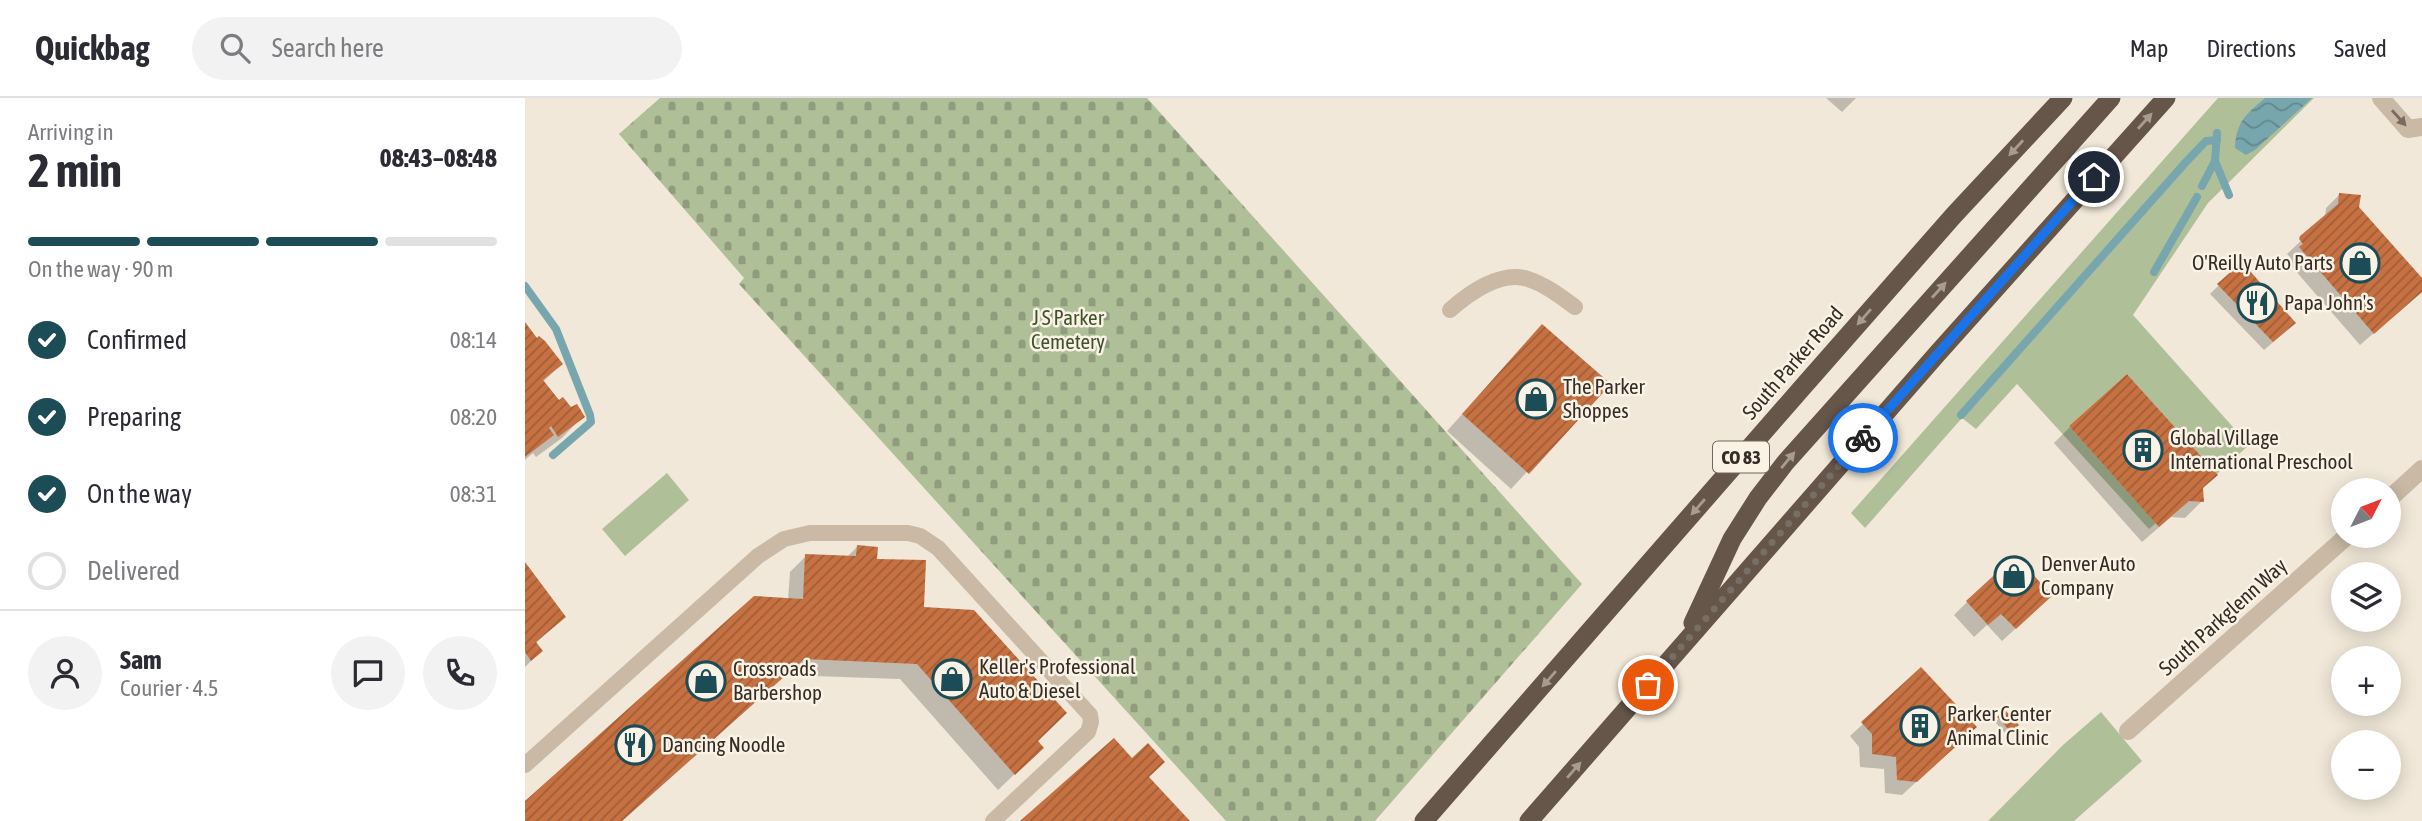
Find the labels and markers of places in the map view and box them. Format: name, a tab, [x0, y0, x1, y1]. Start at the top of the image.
pin	[2064, 147, 2124, 207]
shop icon: O'Reilly Auto Parts	[2339, 242, 2381, 284]
place label: O'Reilly Auto Parts	[2192, 250, 2333, 274]
restaurant icon: Papa John's	[2236, 282, 2278, 324]
place label: Papa John's	[2284, 290, 2374, 314]
place label: The Parker Shoppes	[1563, 374, 1646, 422]
shop icon: The Parker Shoppes	[1515, 378, 1557, 420]
place label: Global Village International Preschool	[2170, 425, 2353, 473]
building icon: Global Village International Preschool	[2122, 429, 2164, 471]
place label: Denver Auto Company	[2041, 551, 2136, 599]
shop icon: Denver Auto Company	[1993, 555, 2035, 597]
place label: Keller's Professional Auto & Diesel	[979, 654, 1136, 702]
pin	[1618, 655, 1678, 715]
place label: Crossroads Barbershop	[733, 656, 822, 704]
shop icon: Keller's Professional Auto & Diesel	[931, 658, 973, 700]
shop icon: Crossroads Barbershop	[685, 660, 727, 702]
place label: Parker Center Animal Clinic	[1947, 701, 2052, 749]
building icon: Parker Center Animal Clinic	[1899, 705, 1941, 747]
restaurant icon: Dancing Noodle	[614, 724, 656, 766]
place label: Dancing Noodle	[662, 732, 785, 756]

